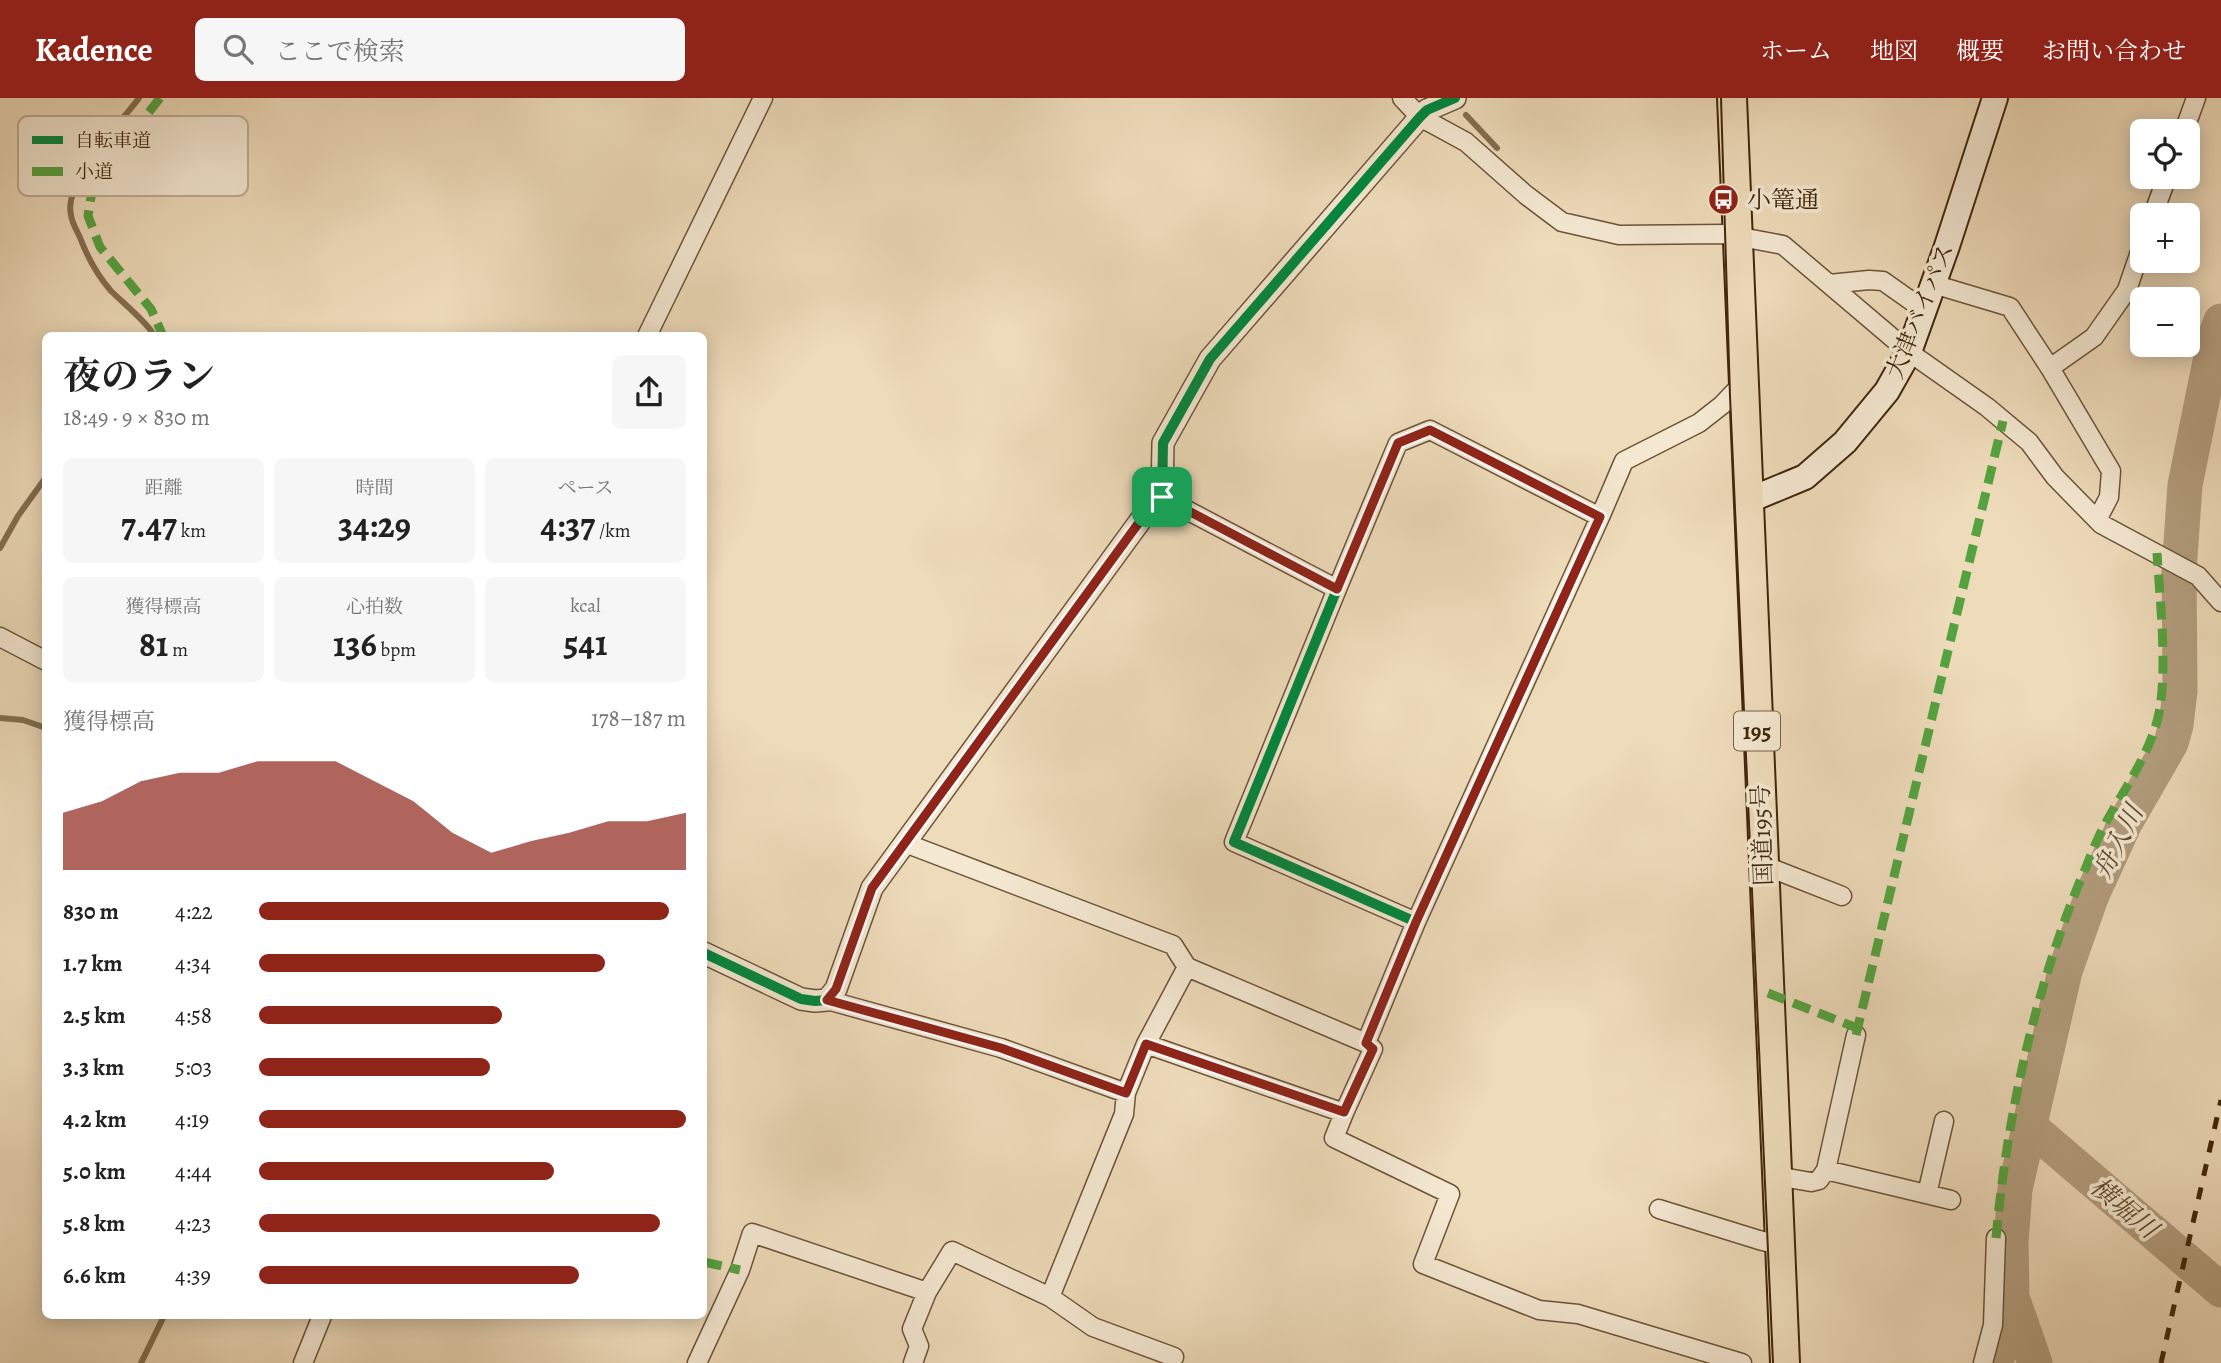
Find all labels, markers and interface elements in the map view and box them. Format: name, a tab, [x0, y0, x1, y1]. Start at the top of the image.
search box	[195, 18, 685, 81]
text: Kadence	[35, 27, 153, 72]
icon: search	[219, 30, 257, 68]
text: ここで検索	[275, 34, 405, 69]
text: ホーム	[1760, 35, 1832, 67]
text: 地図	[1870, 35, 1918, 67]
text: 概要	[1956, 35, 2004, 67]
text: お問い合わせ	[2042, 35, 2186, 67]
legend	[18, 116, 248, 196]
map controls	[2130, 119, 2200, 357]
button: locate	[2130, 119, 2200, 189]
text: 自転車道	[75, 128, 151, 154]
text: 小道	[75, 159, 113, 185]
bus stop icon: 小篭通	[1707, 183, 1741, 217]
place label: 小篭通	[1747, 184, 1819, 216]
button: +	[2130, 203, 2200, 273]
street label: 大津バイパス	[1878, 238, 1962, 384]
button: −	[2130, 287, 2200, 357]
text: 夜のラン	[63, 350, 215, 402]
button: share	[612, 355, 686, 429]
text: 18:49 · 9 × 830 m	[63, 402, 210, 433]
pin	[1132, 467, 1192, 527]
text: 距離	[144, 475, 183, 501]
text: 時間	[355, 475, 394, 501]
text: ペース	[557, 475, 614, 501]
icon: arrive	[1143, 478, 1181, 516]
text: 7.47	[121, 501, 177, 549]
text: 34:29	[338, 501, 411, 549]
text: 4:37	[540, 501, 595, 549]
text: km	[177, 518, 206, 544]
text: /km	[595, 518, 631, 544]
text: kcal	[570, 593, 601, 619]
text: 獲得標高	[125, 594, 202, 620]
text: 心拍数	[346, 594, 403, 620]
text: 541	[564, 619, 607, 667]
text: 81	[139, 620, 168, 668]
text: 136	[333, 620, 377, 668]
text: m	[168, 637, 188, 663]
text: bpm	[377, 637, 416, 663]
text: 178–187 m	[591, 703, 686, 734]
text: 獲得標高	[63, 706, 155, 737]
road number: 195	[1734, 712, 1780, 750]
street label: 国道195号	[1744, 784, 1780, 886]
water label: 舟入川	[2085, 797, 2153, 885]
text: 830 m	[63, 896, 119, 927]
text: 4:22	[175, 896, 213, 927]
text: 1.7 km	[63, 948, 123, 979]
text: 4:34	[175, 948, 211, 979]
text: 2.5 km	[63, 1000, 125, 1031]
text: 4:58	[175, 1000, 212, 1031]
text: 3.3 km	[63, 1052, 124, 1083]
text: 5:03	[175, 1052, 212, 1083]
text: 4.2 km	[63, 1104, 126, 1135]
text: 4:19	[175, 1104, 209, 1135]
text: 5.0 km	[63, 1156, 126, 1187]
text: 4:44	[175, 1156, 212, 1187]
water label: 横堀川	[2083, 1170, 2167, 1248]
text: 5.8 km	[63, 1208, 125, 1239]
text: 4:23	[175, 1208, 211, 1239]
text: 6.6 km	[63, 1260, 126, 1291]
text: 4:39	[175, 1260, 211, 1291]

